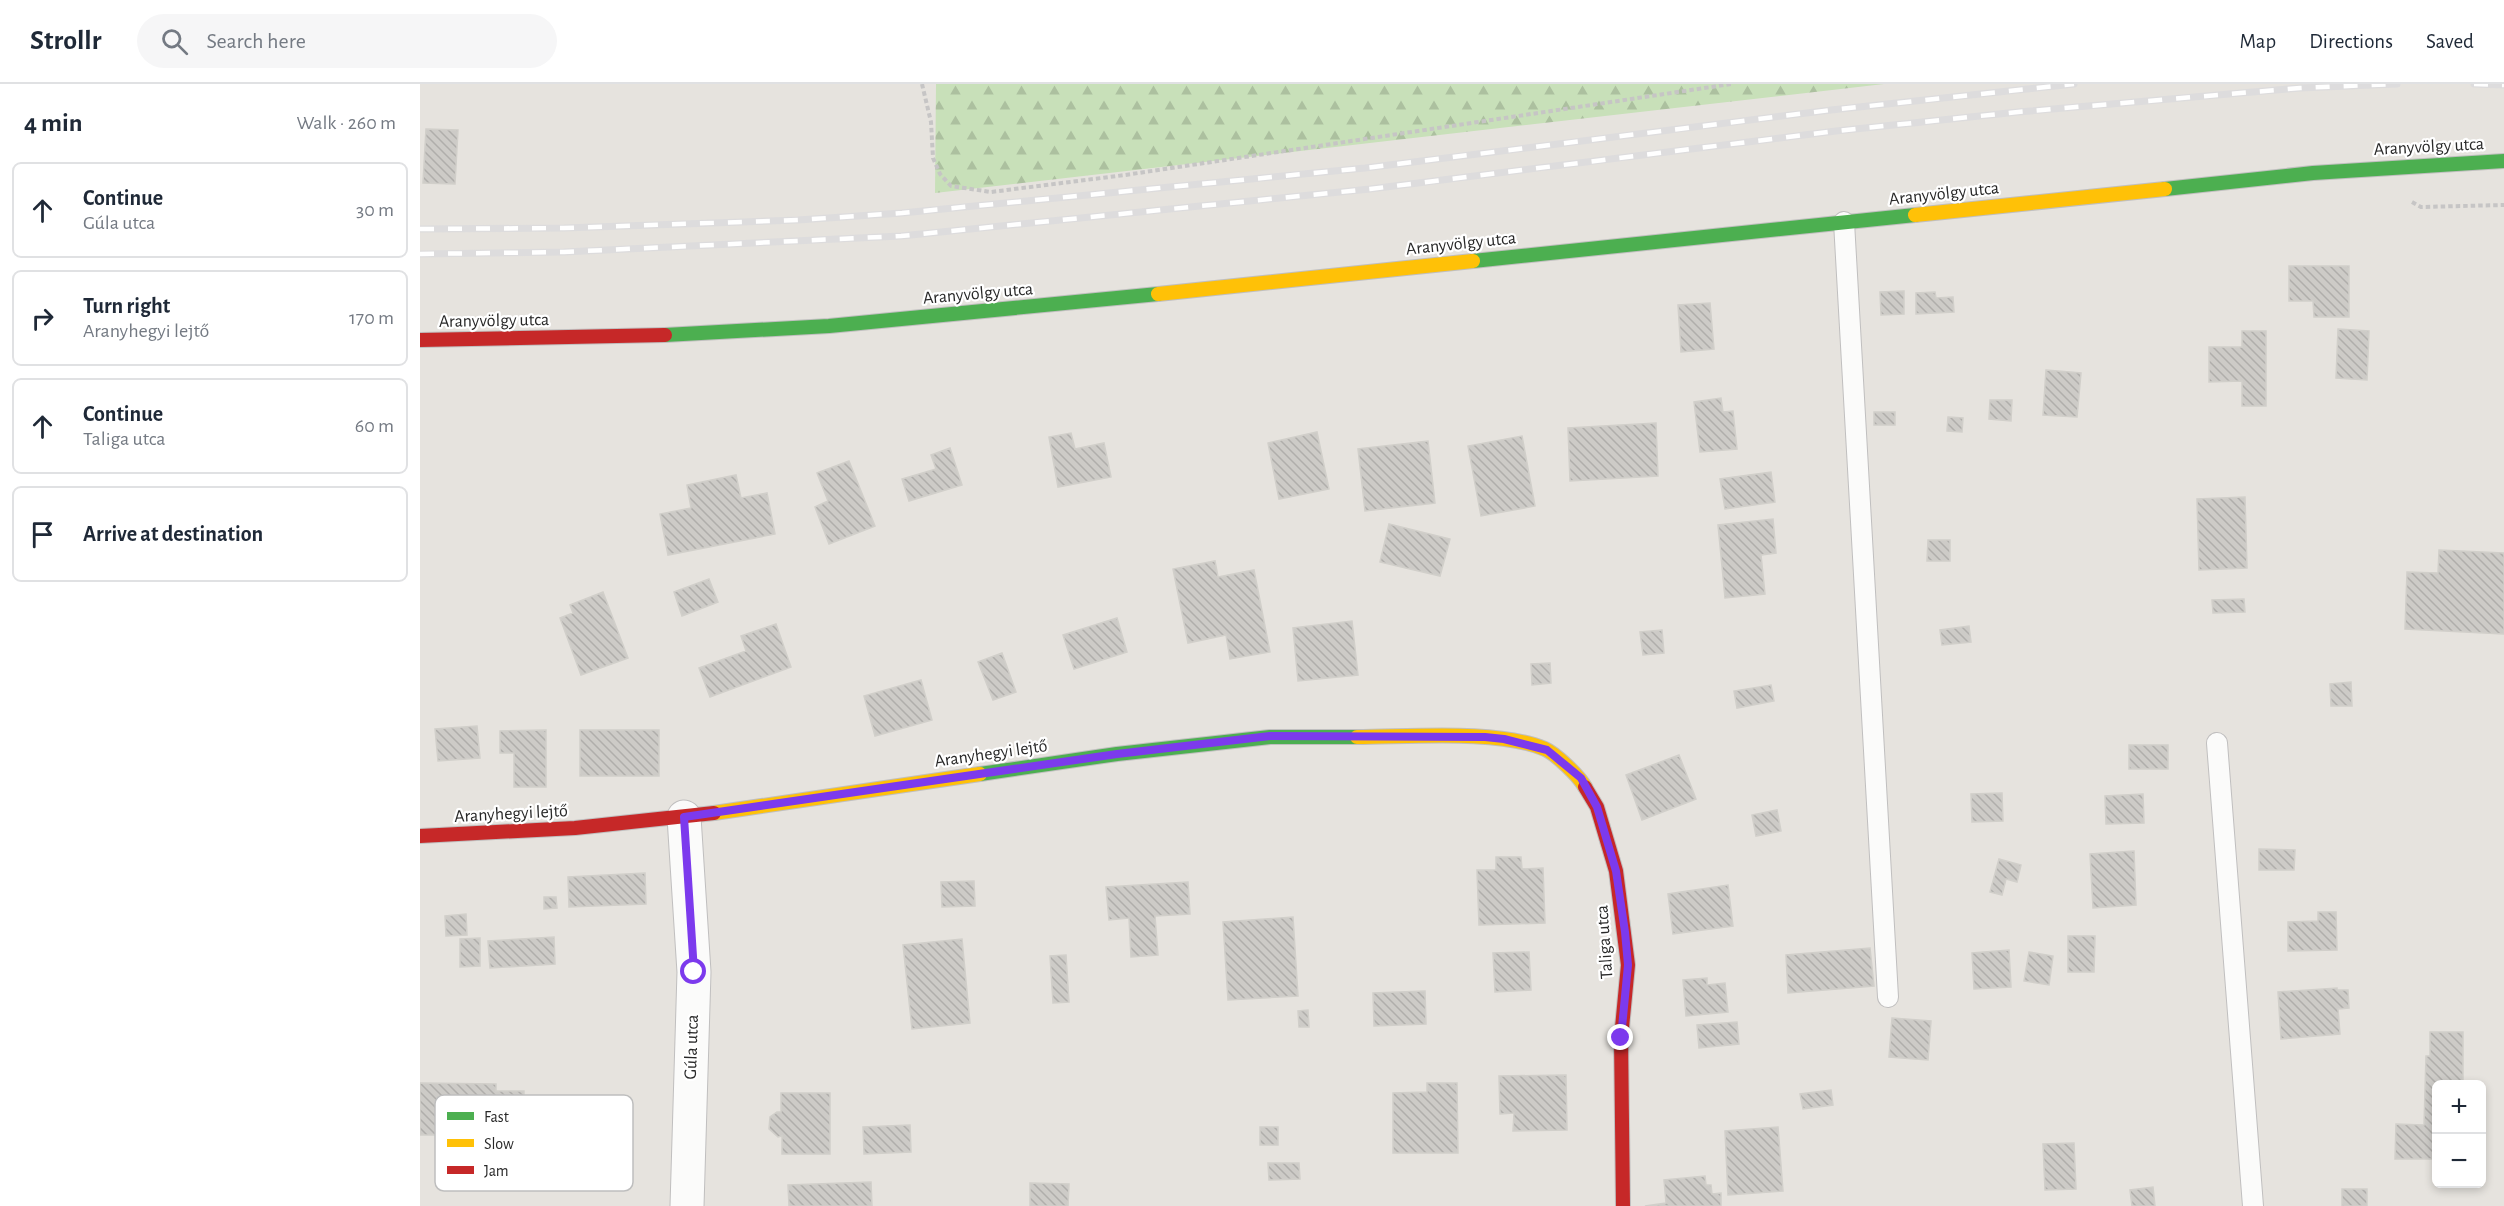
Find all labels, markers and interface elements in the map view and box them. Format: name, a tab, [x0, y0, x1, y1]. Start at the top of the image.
search box	[137, 14, 557, 68]
icon: search	[158, 25, 191, 58]
text: Strollr	[30, 27, 101, 55]
text: Search here	[206, 30, 306, 52]
text: Map	[2240, 31, 2276, 52]
text: Directions	[2309, 31, 2393, 52]
text: Saved	[2426, 31, 2474, 52]
text: 4 min	[24, 110, 83, 136]
text: Walk · 260 m	[296, 113, 396, 133]
street label: Aranyvölgy utca	[2373, 135, 2485, 159]
street label: Aranyvölgy utca	[1888, 179, 2000, 209]
text: Continue	[83, 187, 163, 209]
icon: ahead	[26, 194, 59, 227]
text: 30 m	[356, 200, 394, 220]
text: Gúla utca	[83, 213, 155, 233]
street label: Aranyvölgy utca	[1405, 229, 1517, 259]
street label: Aranyvölgy utca	[922, 280, 1034, 308]
text: Turn right	[83, 295, 170, 317]
icon: right	[26, 302, 59, 335]
text: 170 m	[349, 308, 394, 328]
street label: Aranyvölgy utca	[439, 311, 549, 331]
text: Aranyhegyi lejtő	[83, 321, 209, 341]
text: Continue	[83, 403, 163, 425]
icon: ahead	[26, 410, 59, 443]
text: 60 m	[355, 416, 394, 436]
text: Taliga utca	[83, 429, 166, 449]
icon: arrive	[26, 518, 59, 551]
text: Arrive at destination	[83, 523, 263, 545]
street label: Aranyhegyi lejtő	[933, 737, 1049, 771]
street label: Aranyhegyi lejtő	[454, 802, 568, 826]
street label: Taliga utca	[1593, 904, 1617, 980]
route start	[680, 958, 706, 984]
street label: Gúla utca	[682, 1014, 702, 1080]
route end	[1607, 1024, 1633, 1050]
map controls	[2432, 1080, 2486, 1188]
button: +	[2432, 1080, 2486, 1134]
legend	[435, 1095, 633, 1191]
text: Fast	[484, 1109, 509, 1125]
button: −	[2432, 1134, 2486, 1188]
text: Slow	[484, 1136, 514, 1152]
text: Jam	[484, 1163, 509, 1179]

